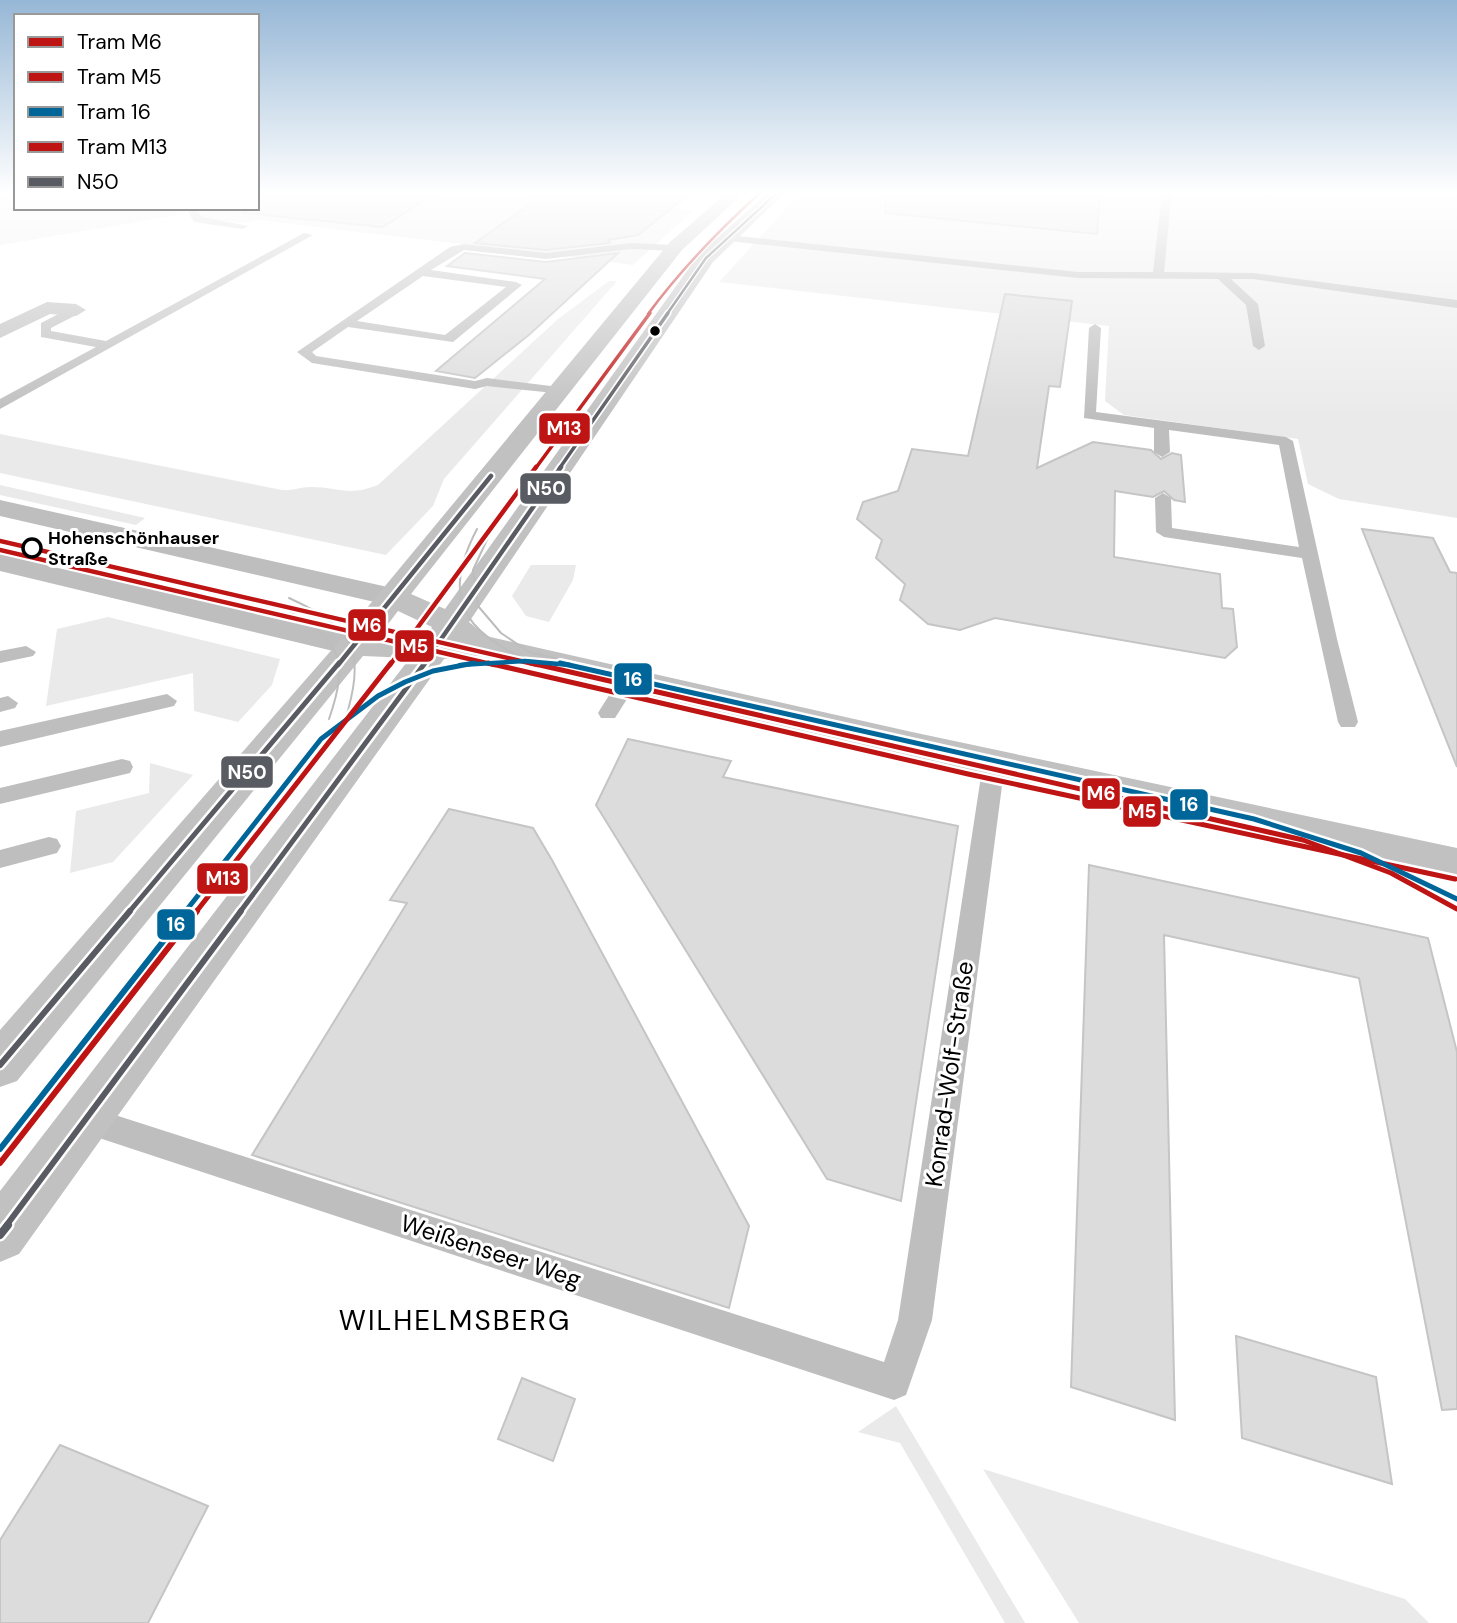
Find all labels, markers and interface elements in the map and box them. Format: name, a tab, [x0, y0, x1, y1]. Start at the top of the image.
legend	[14, 14, 259, 210]
text: Tram M6	[77, 28, 162, 56]
text: Tram M5	[77, 63, 162, 91]
text: Tram 16	[77, 98, 151, 126]
text: Tram M13	[77, 133, 168, 161]
text: N50	[77, 168, 119, 196]
unlabelled marker	[648, 324, 662, 338]
line badge: M13	[538, 412, 591, 445]
text: M13	[546, 416, 582, 441]
line badge: N50	[519, 472, 572, 505]
text: N50	[526, 476, 566, 501]
place label: Hohenschönhauser Straße	[48, 526, 219, 571]
marker: Hohenschönhauser Straße	[22, 538, 42, 558]
line badge: M6	[347, 608, 387, 642]
text: M6	[353, 613, 381, 638]
line badge: M5	[394, 629, 435, 663]
text: M5	[400, 634, 428, 659]
line badge: 16	[613, 662, 653, 696]
text: 16	[624, 667, 642, 692]
line badge: N50	[220, 755, 274, 789]
text: N50	[227, 760, 267, 785]
line badge: M6	[1081, 777, 1121, 810]
text: M6	[1087, 781, 1115, 806]
line badge: 16	[1169, 788, 1209, 821]
text: 16	[1180, 792, 1198, 817]
line badge: M5	[1122, 795, 1162, 828]
text: M5	[1128, 799, 1156, 824]
line badge: M13	[196, 862, 249, 895]
text: M13	[205, 866, 241, 891]
line badge: 16	[156, 908, 196, 941]
text: 16	[167, 912, 185, 937]
street label: Konrad-Wolf-Straße	[918, 959, 980, 1189]
street label: Weißenseer Weg	[397, 1207, 585, 1295]
district label: WILHELMSBERG	[339, 1302, 571, 1339]

